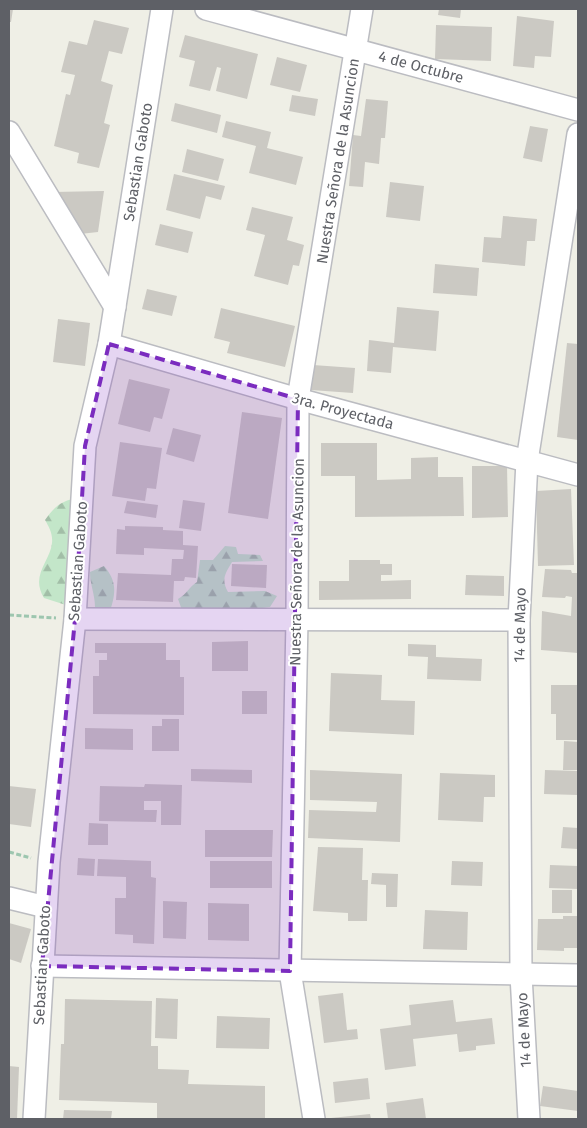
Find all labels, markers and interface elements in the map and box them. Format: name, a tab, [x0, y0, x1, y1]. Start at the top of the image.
street label: 4 de Octubre	[377, 47, 465, 87]
street label: Nuestra Señora de la Asuncion	[313, 57, 363, 265]
street label: Sebastian Gaboto	[120, 101, 156, 223]
street label: 3ra. Proyectada	[290, 389, 396, 433]
street label: Nuestra Señora de la Asuncion	[286, 458, 308, 666]
street label: Sebastian Gaboto	[65, 501, 91, 621]
street label: 14 de Mayo	[510, 587, 530, 663]
street label: Sebastian Gaboto	[30, 905, 54, 1025]
street label: 14 de Mayo	[513, 992, 535, 1068]

